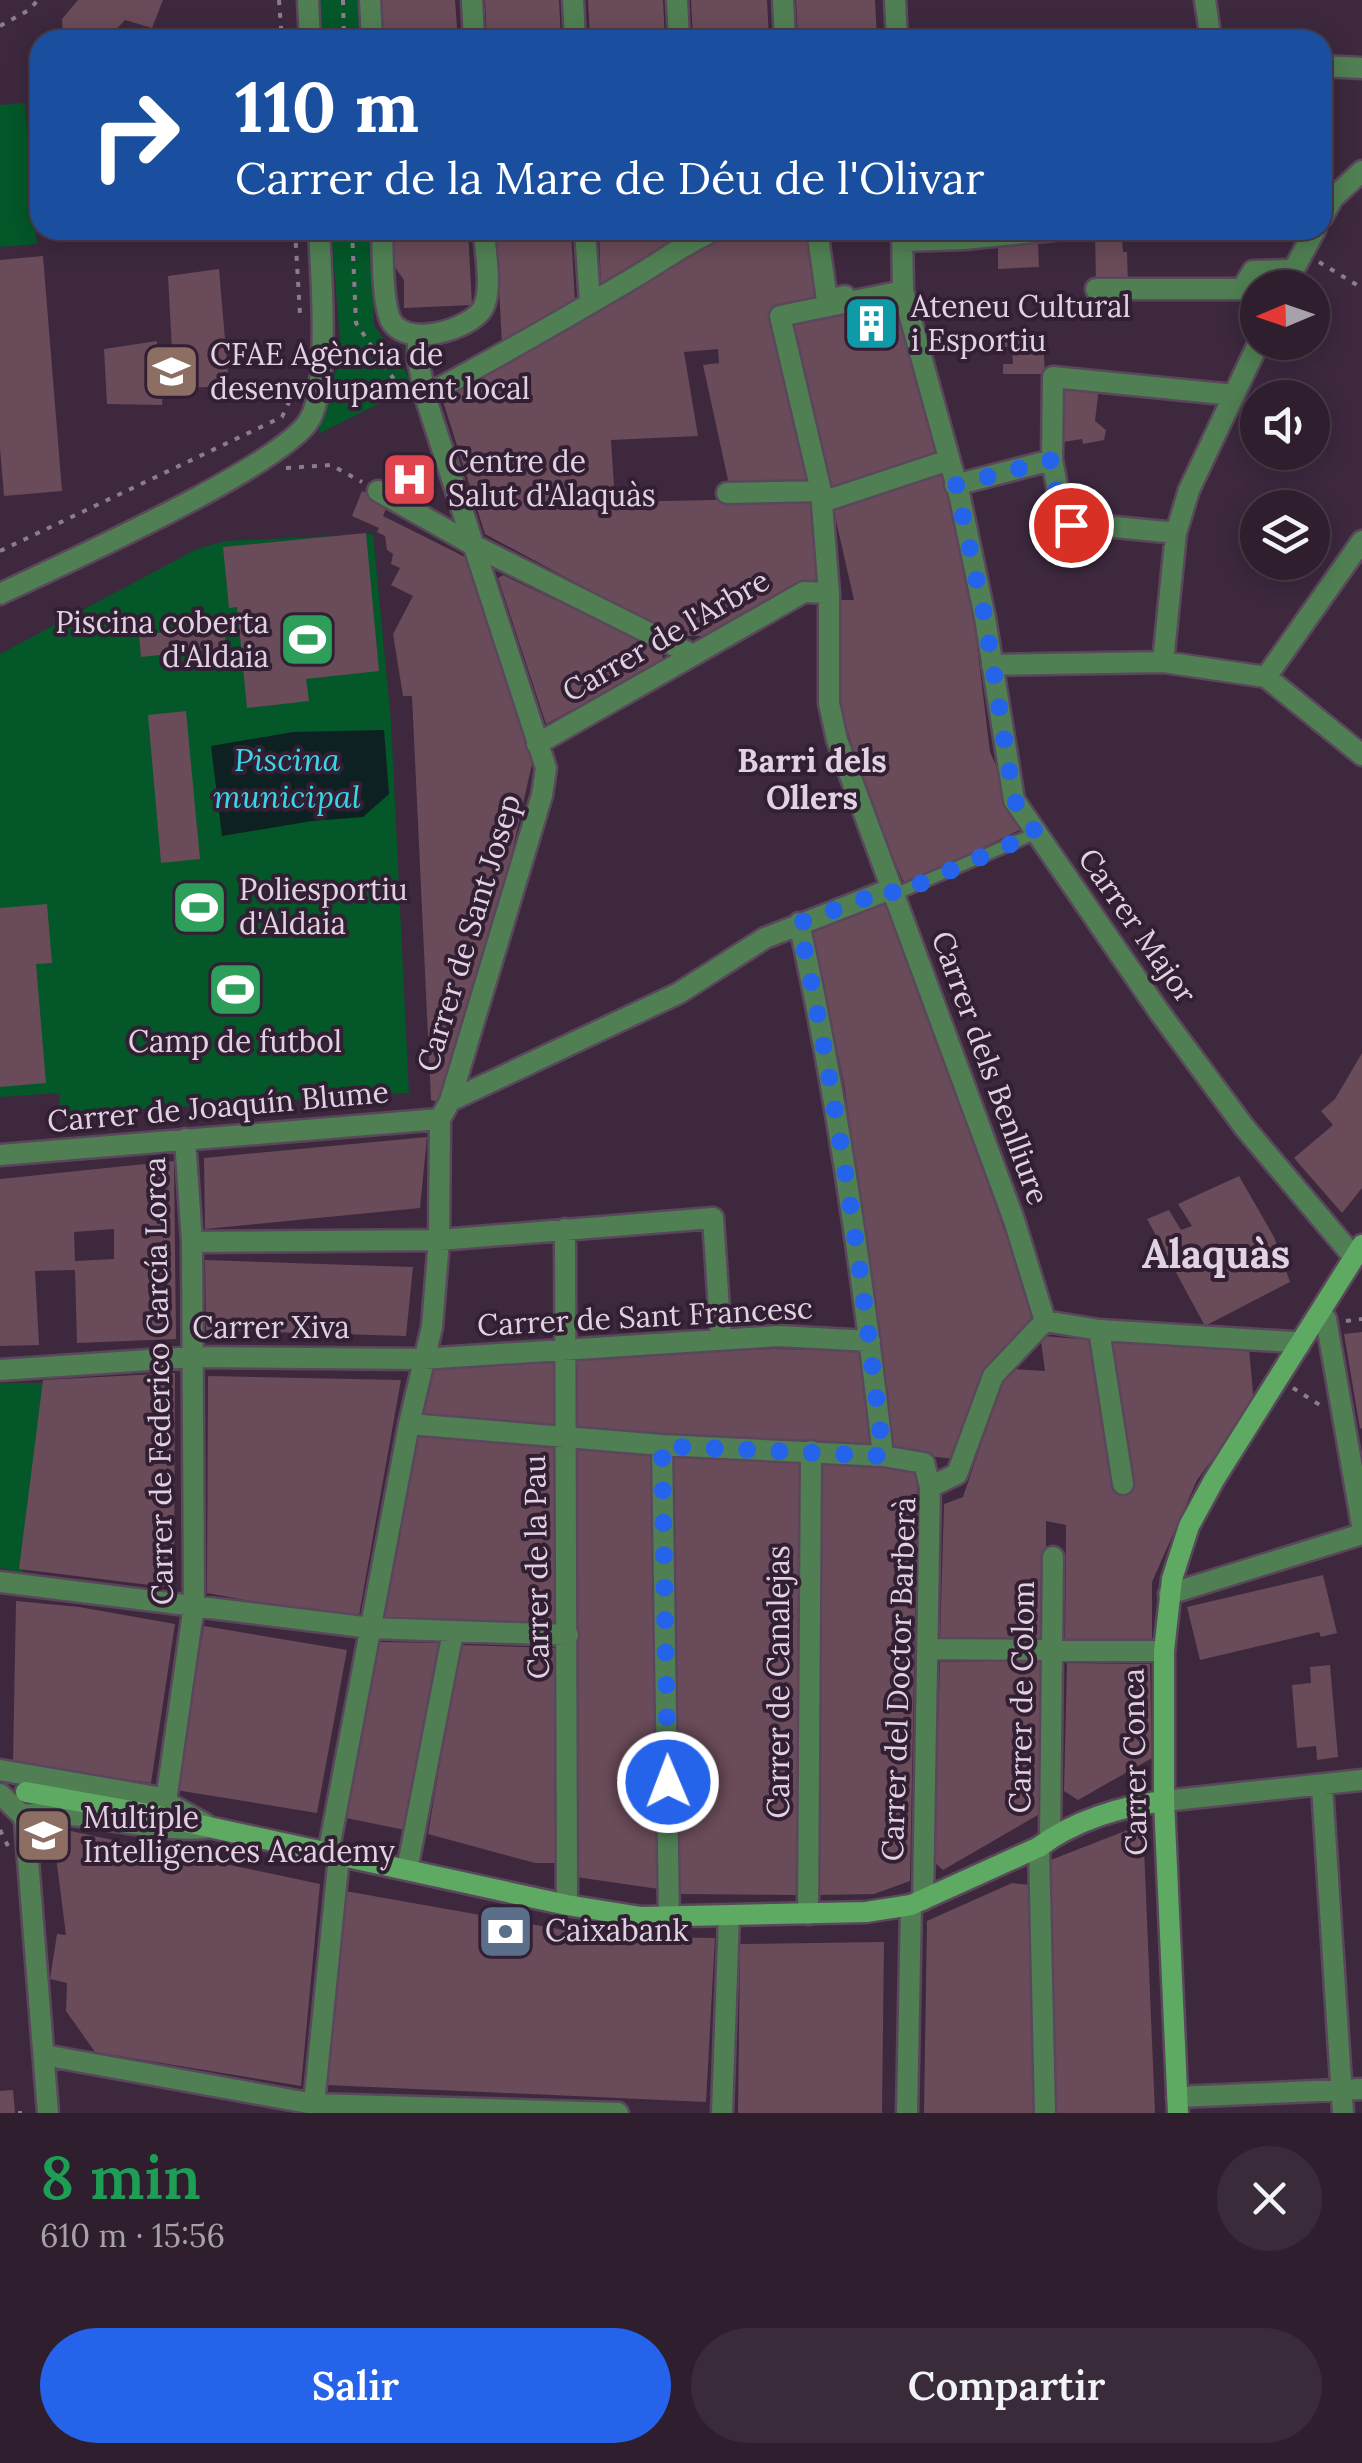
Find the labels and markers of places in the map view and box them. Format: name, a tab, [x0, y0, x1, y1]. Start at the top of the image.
place label: Ateneu Cultural i Esportiu	[910, 287, 1131, 359]
building icon: Ateneu Cultural i Esportiu	[842, 294, 902, 354]
place label: CFAE Agència de desenvolupament local	[210, 335, 530, 407]
school or university icon: CFAE Agència de desenvolupament local	[141, 342, 201, 402]
place label: Centre de Salut d'Alaquàs	[448, 442, 656, 514]
hospital icon: Centre de Salut d'Alaquàs	[379, 449, 439, 509]
pin	[1029, 483, 1114, 568]
place label: Piscina coberta d'Aldaia	[55, 603, 269, 675]
sports icon: Piscina coberta d'Aldaia	[278, 610, 338, 670]
place label: Poliesportiu d'Aldaia	[239, 870, 408, 942]
sports icon: Poliesportiu d'Aldaia	[170, 877, 230, 937]
sports icon: Camp de futbol	[205, 959, 265, 1019]
place label: Camp de futbol	[128, 1022, 342, 1060]
place label: Multiple Intelligences Academy	[83, 1798, 395, 1871]
school or university icon: Multiple Intelligences Academy	[14, 1805, 74, 1865]
bank icon: Caixabank	[476, 1901, 536, 1961]
place label: Caixabank	[545, 1911, 689, 1949]

